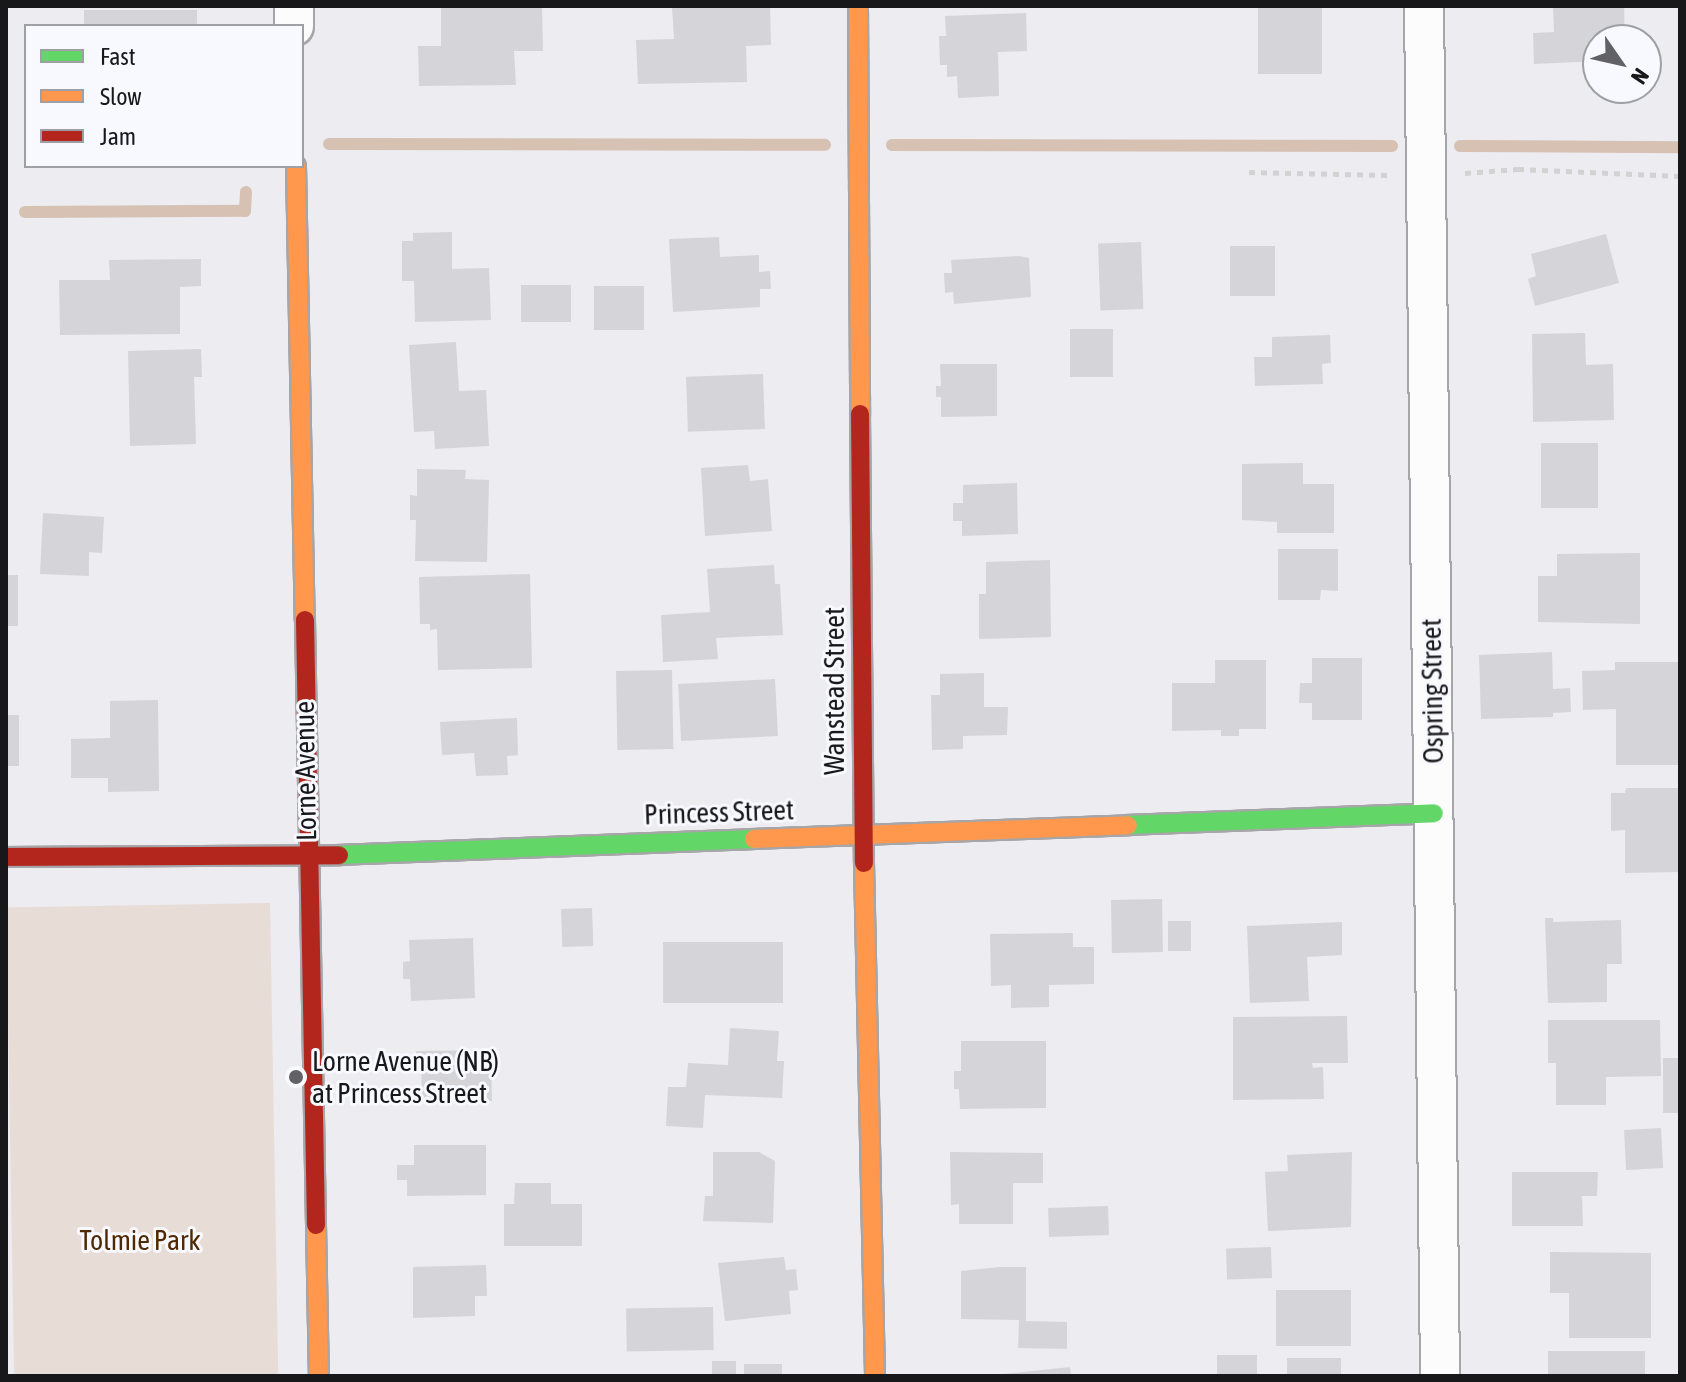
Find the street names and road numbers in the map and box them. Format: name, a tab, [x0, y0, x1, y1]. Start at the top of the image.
street label: Wanstead Street	[817, 607, 851, 775]
street label: Ospring Street	[1414, 618, 1450, 764]
street label: Lorne Avenue	[287, 701, 323, 841]
street label: Princess Street	[643, 793, 795, 831]

